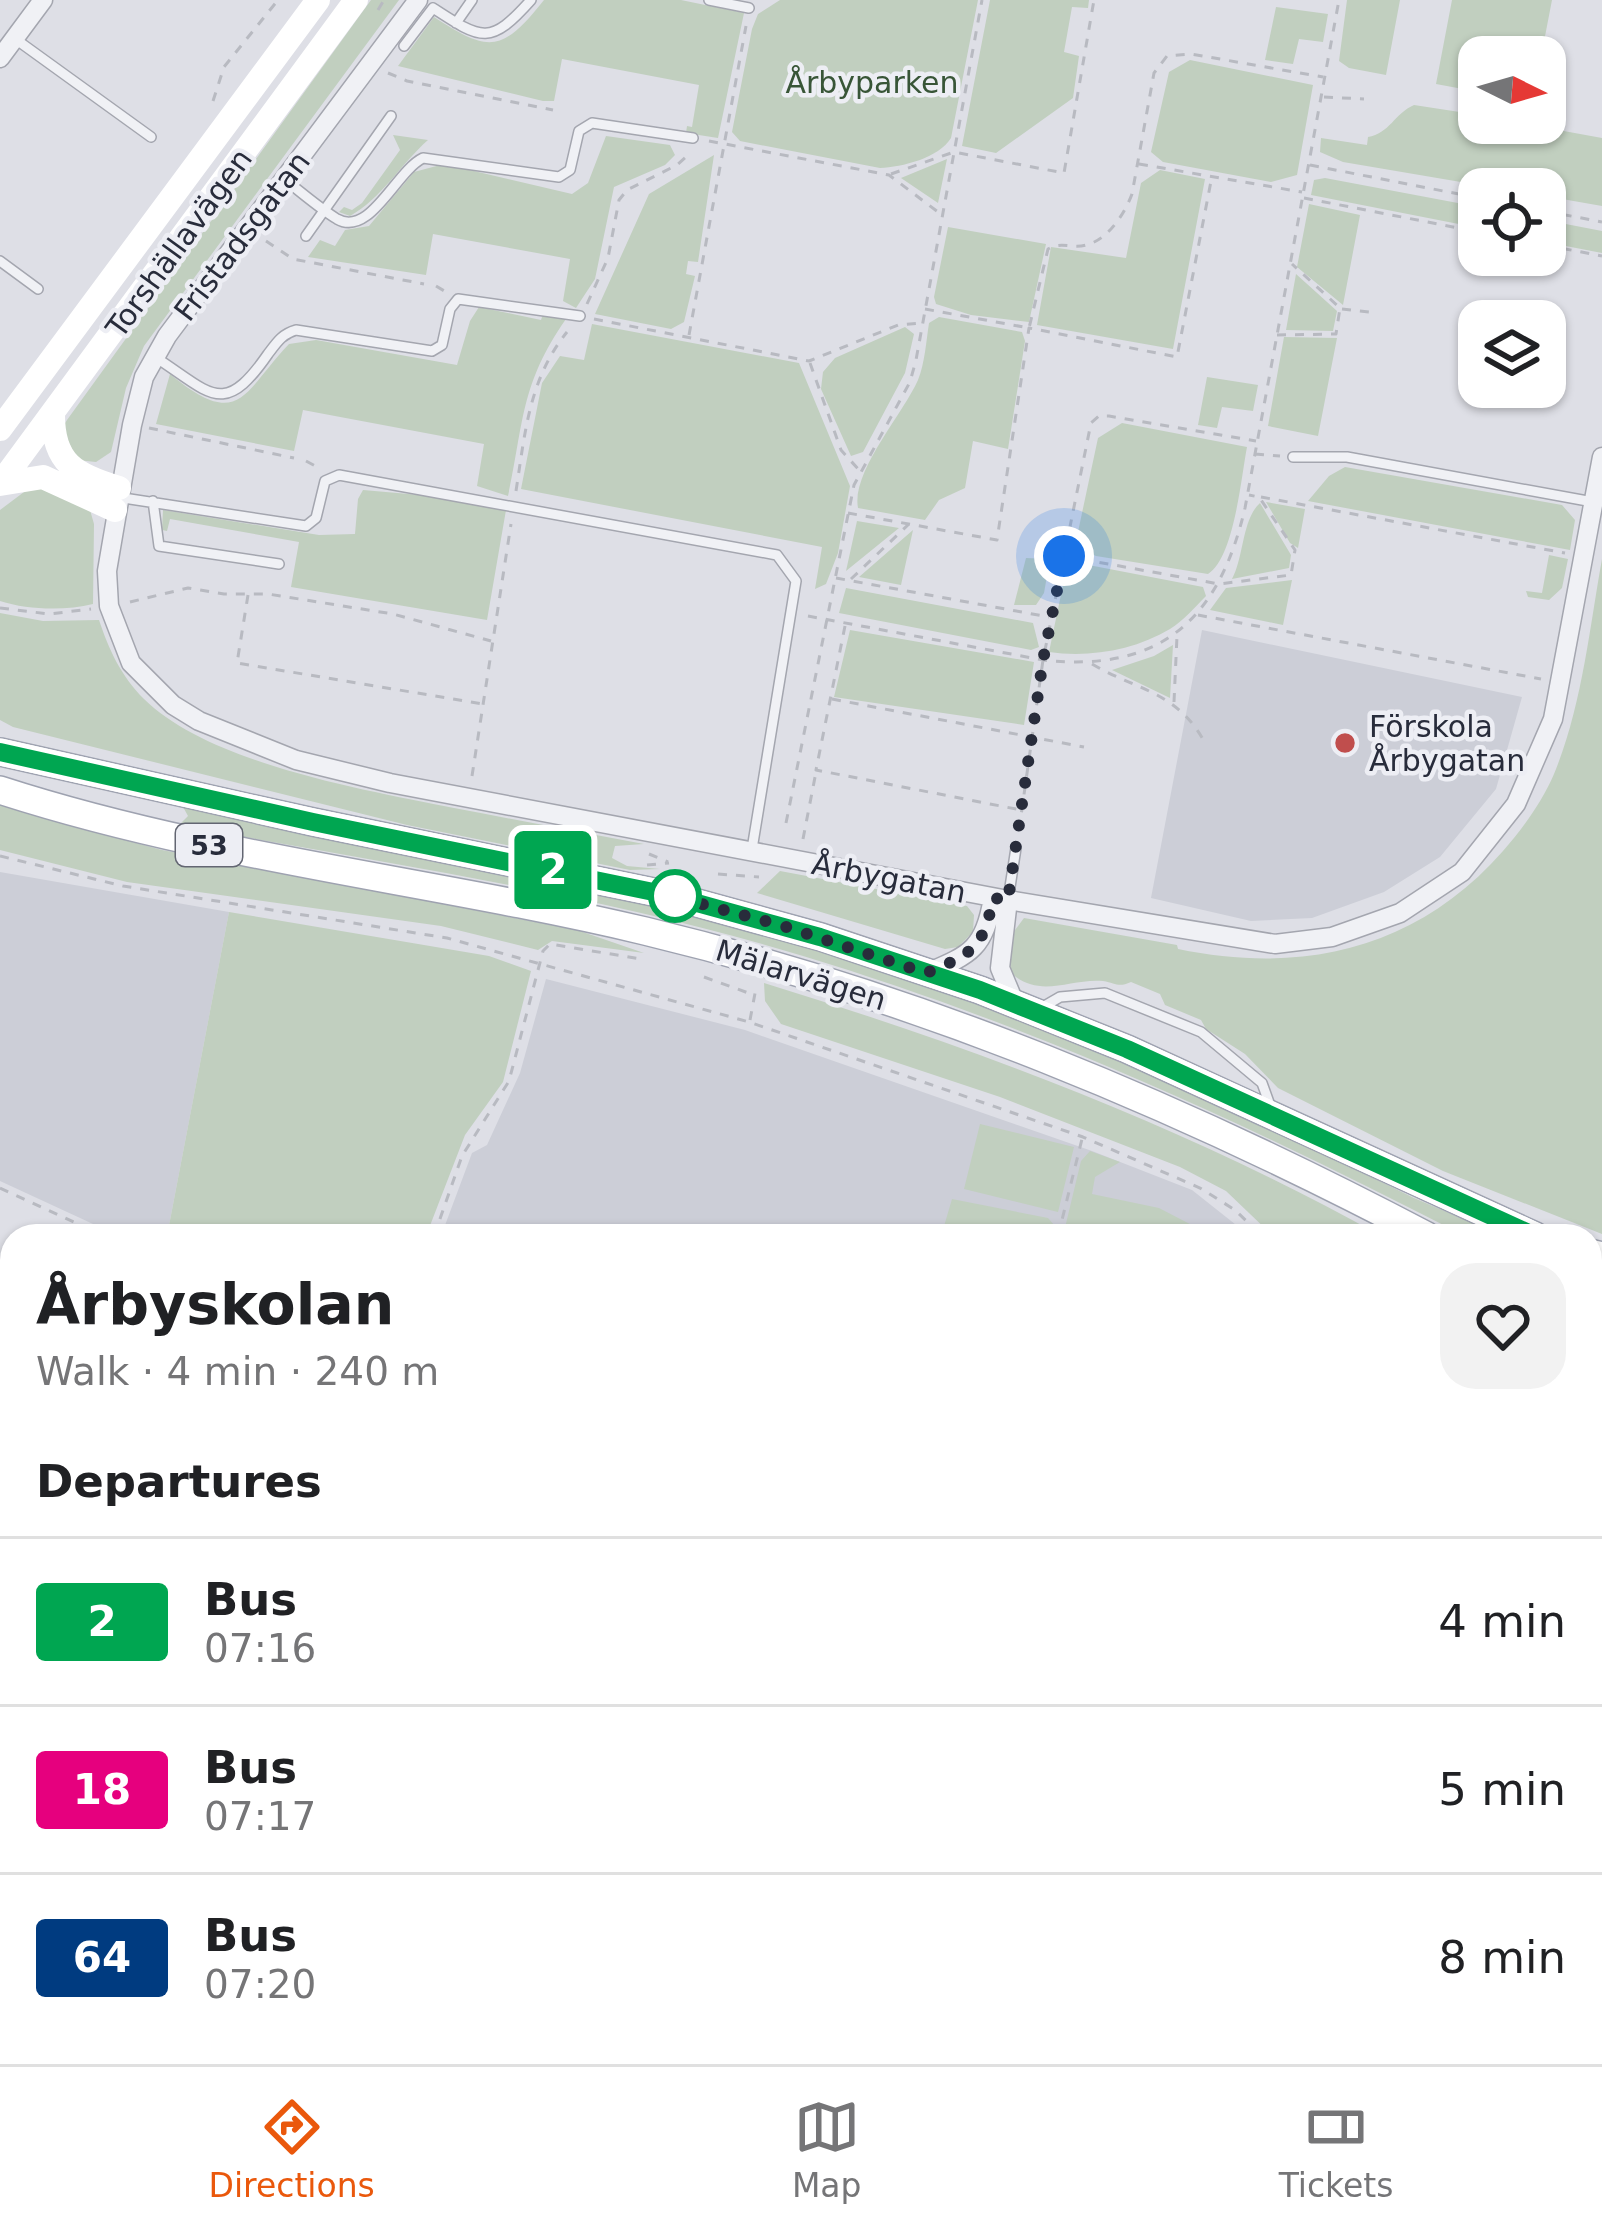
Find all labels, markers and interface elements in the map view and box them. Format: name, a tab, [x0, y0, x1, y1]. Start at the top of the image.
north arrow	[1458, 36, 1566, 144]
map controls	[1458, 36, 1566, 408]
park label: Årbyparken	[785, 65, 959, 100]
street label: Torshällavägen	[98, 142, 259, 345]
street label: Fristadsgatan	[167, 144, 317, 328]
button: locate	[1458, 168, 1566, 276]
button: layers	[1458, 300, 1566, 408]
your location	[1034, 526, 1094, 586]
place label: Förskola Årbygatan	[1369, 709, 1525, 778]
marker: Förskola Årbygatan	[1332, 730, 1358, 756]
road number: 53	[176, 824, 242, 866]
line badge: 2	[514, 831, 592, 909]
text: 2	[538, 845, 568, 894]
street label: Årbygatan	[809, 846, 969, 910]
unlabelled marker	[650, 871, 700, 921]
street label: Mälarvägen	[712, 933, 890, 1017]
button: heart	[1440, 1263, 1566, 1389]
text: Årbyskolan	[36, 1271, 394, 1337]
text: Walk · 4 min · 240 m	[36, 1349, 439, 1394]
text: Departures	[36, 1455, 322, 1508]
text: Bus	[204, 1573, 297, 1626]
text: 4 min	[1438, 1595, 1566, 1648]
text: 2	[87, 1597, 117, 1646]
text: 07:16	[204, 1626, 316, 1671]
text: Bus	[204, 1741, 297, 1794]
text: 5 min	[1438, 1763, 1566, 1816]
text: 18	[73, 1765, 131, 1814]
text: 07:17	[204, 1794, 316, 1839]
text: Bus	[204, 1909, 297, 1962]
text: 8 min	[1438, 1931, 1566, 1984]
text: 64	[73, 1933, 131, 1982]
text: 07:20	[204, 1962, 316, 2007]
tab: Directions	[209, 2094, 375, 2205]
tab: Map	[792, 2094, 862, 2205]
tab: Tickets	[1279, 2094, 1393, 2205]

